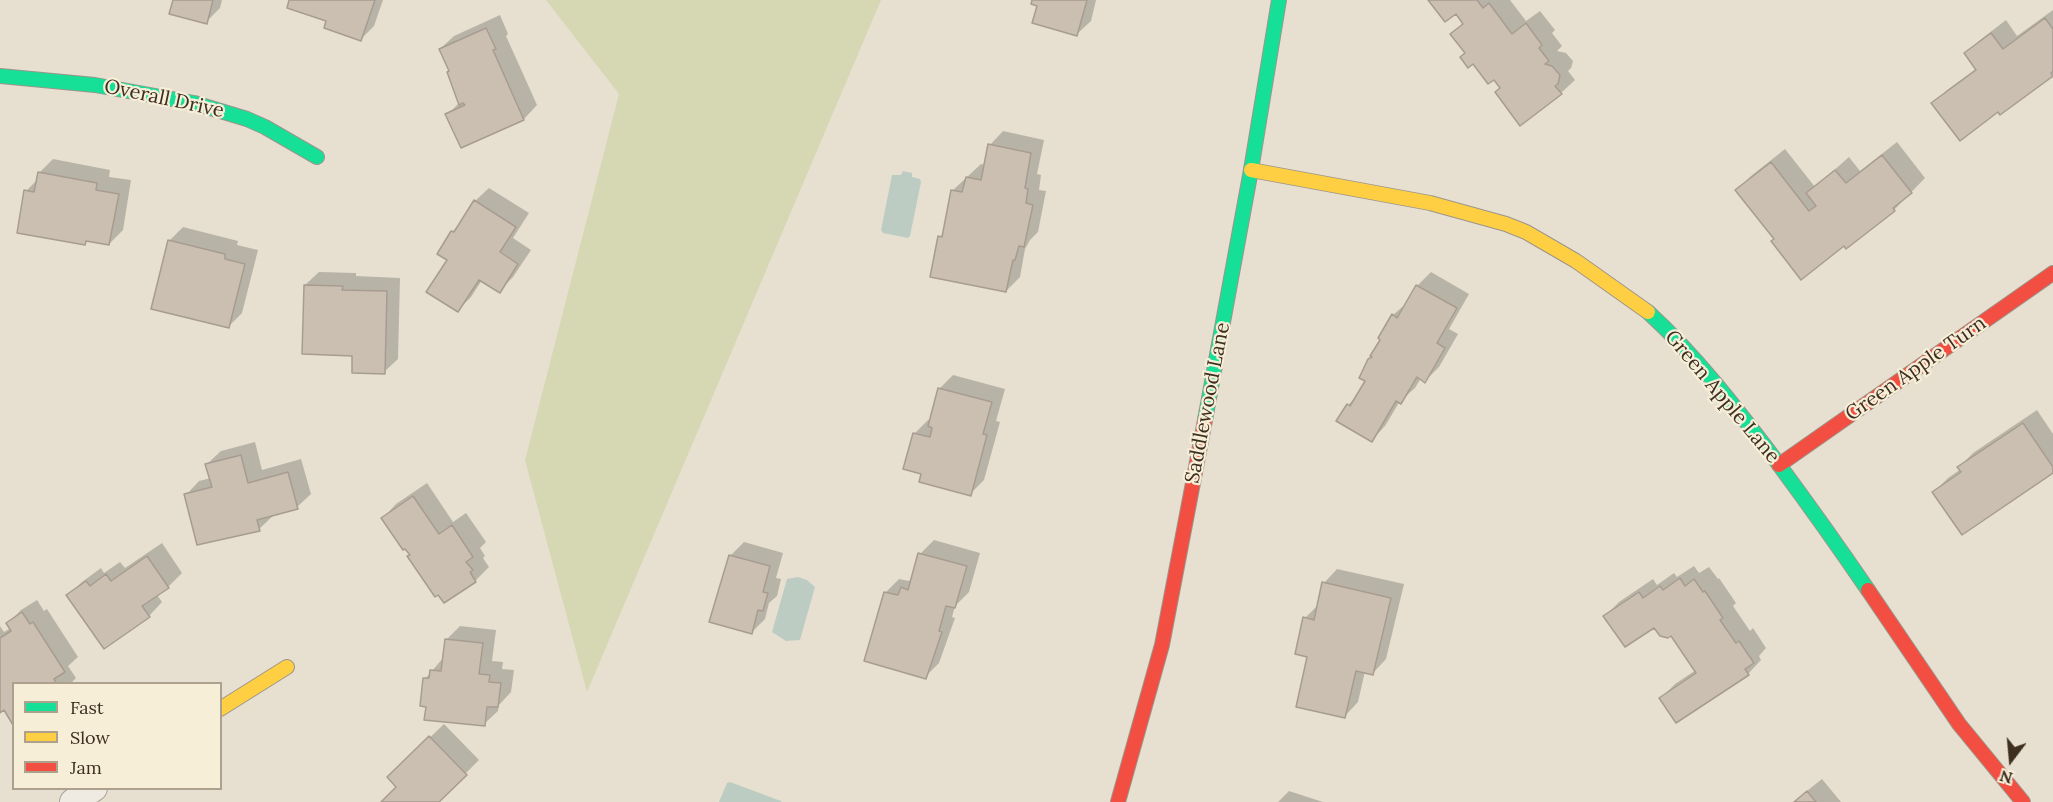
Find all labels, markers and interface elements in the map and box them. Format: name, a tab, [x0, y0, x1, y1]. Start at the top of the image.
street label: Overall Drive	[102, 75, 226, 123]
street label: Green Apple Turn	[1841, 312, 1991, 426]
street label: Saddlewood Lane	[1181, 320, 1235, 486]
street label: Green Apple Lane	[1659, 326, 1785, 468]
legend	[12, 682, 222, 790]
text: Fast	[70, 696, 104, 719]
text: Slow	[70, 726, 110, 749]
north arrow	[1981, 730, 2041, 790]
text: Jam	[70, 756, 102, 779]
text: N	[1997, 766, 2015, 789]

